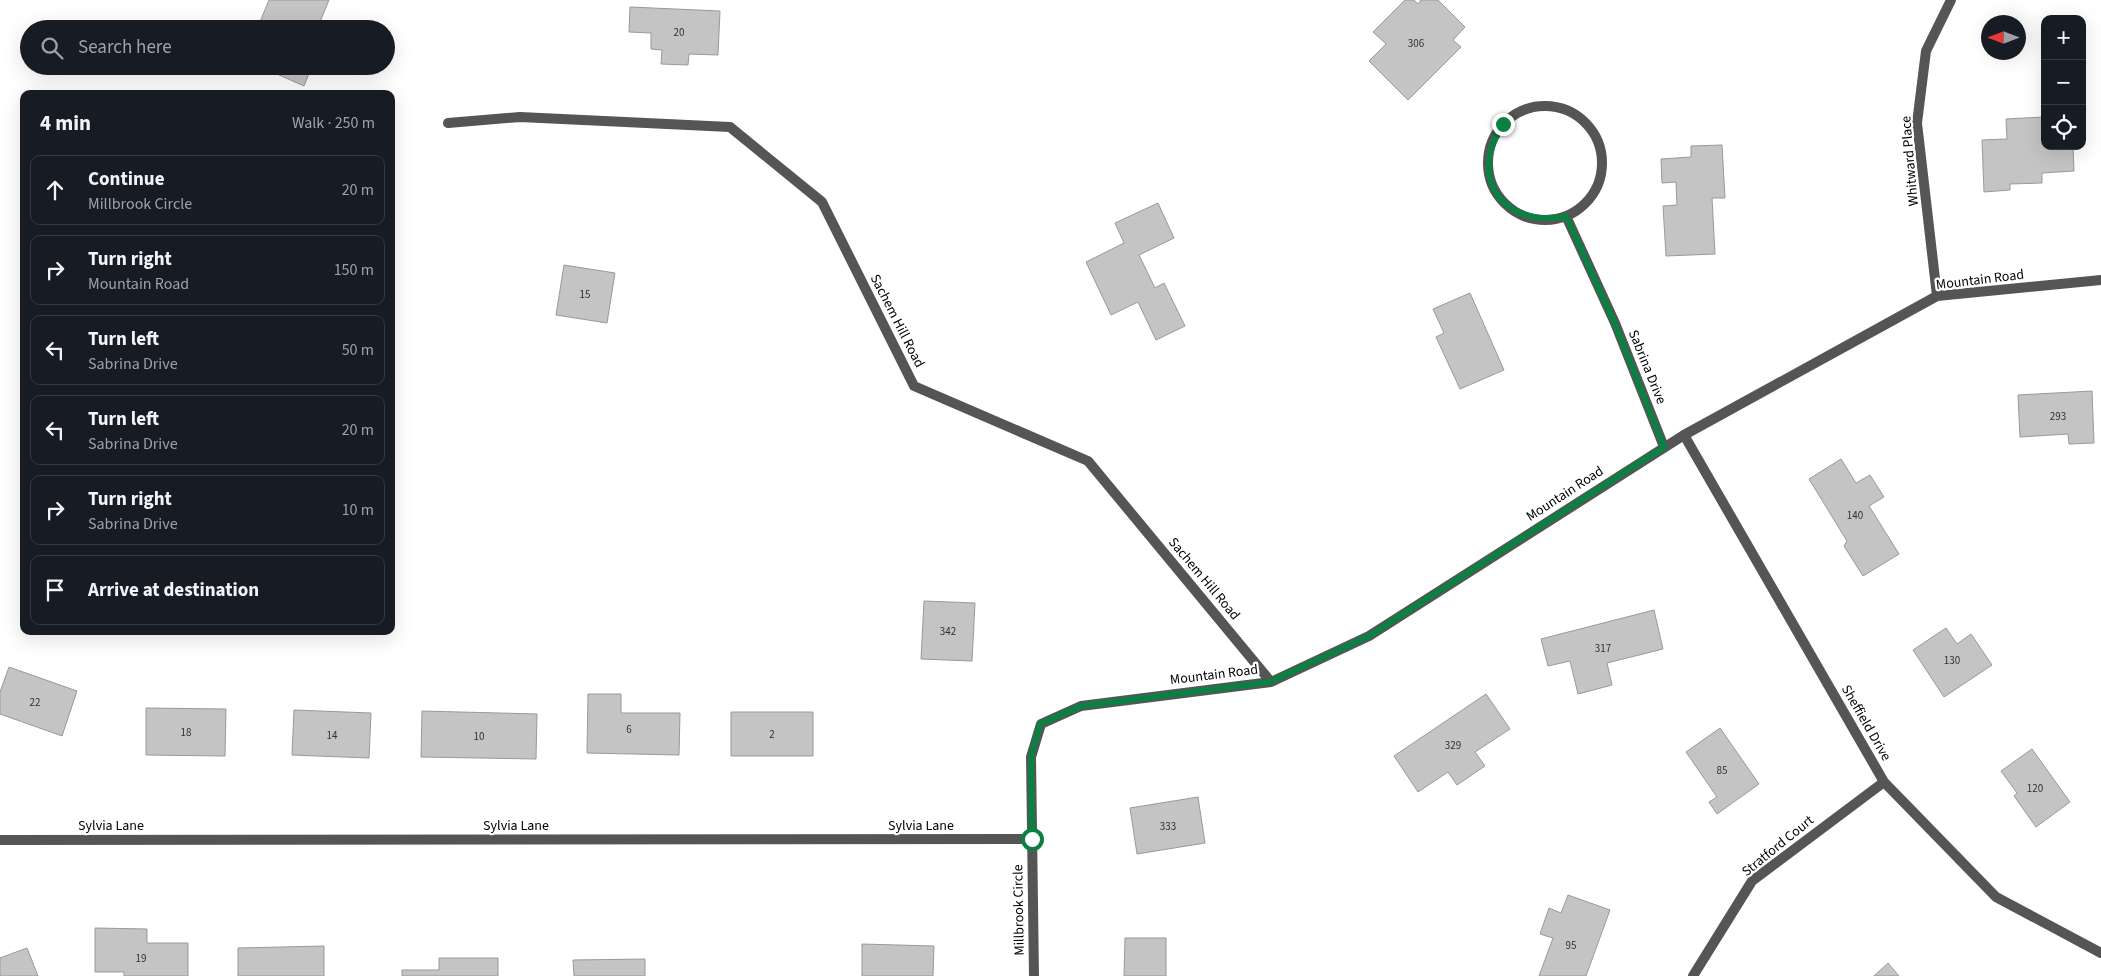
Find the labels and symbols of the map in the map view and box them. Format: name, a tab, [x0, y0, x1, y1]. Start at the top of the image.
north arrow	[1981, 15, 2026, 60]
house number: 20	[674, 25, 684, 40]
house number: 306	[1408, 36, 1425, 51]
route end	[1492, 113, 1515, 136]
street label: Whitward Place	[1896, 115, 1924, 207]
street label: Mountain Road	[1935, 265, 2025, 295]
street label: Sachem Hill Road	[865, 271, 929, 371]
house number: 15	[580, 287, 590, 302]
street label: Sabrina Drive	[1623, 327, 1671, 407]
house number: 293	[2050, 409, 2066, 424]
street label: Mountain Road	[1522, 462, 1608, 526]
house number: 140	[1847, 508, 1863, 523]
street label: Sachem Hill Road	[1163, 533, 1245, 625]
house number: 342	[940, 624, 956, 639]
house number: 317	[1595, 641, 1611, 656]
house number: 130	[1944, 653, 1960, 668]
street label: Mountain Road	[1169, 660, 1259, 690]
street label: Sheffield Drive	[1836, 681, 1896, 765]
house number: 22	[30, 695, 40, 710]
house number: 6	[626, 722, 632, 737]
house number: 18	[181, 725, 192, 740]
house number: 2	[769, 727, 775, 742]
house number: 14	[327, 728, 338, 743]
house number: 10	[474, 729, 484, 744]
house number: 329	[1445, 738, 1461, 753]
house number: 85	[1717, 763, 1727, 778]
house number: 120	[2027, 781, 2043, 796]
street label: Stratford Court	[1738, 811, 1819, 881]
street label: Sylvia Lane	[78, 816, 144, 836]
street label: Sylvia Lane	[483, 816, 549, 836]
street label: Sylvia Lane	[888, 816, 954, 836]
house number: 333	[1160, 819, 1176, 834]
route start	[1021, 828, 1044, 851]
street label: Millbrook Circle	[1008, 864, 1030, 956]
house number: 95	[1566, 938, 1576, 953]
house number: 19	[136, 951, 146, 966]

